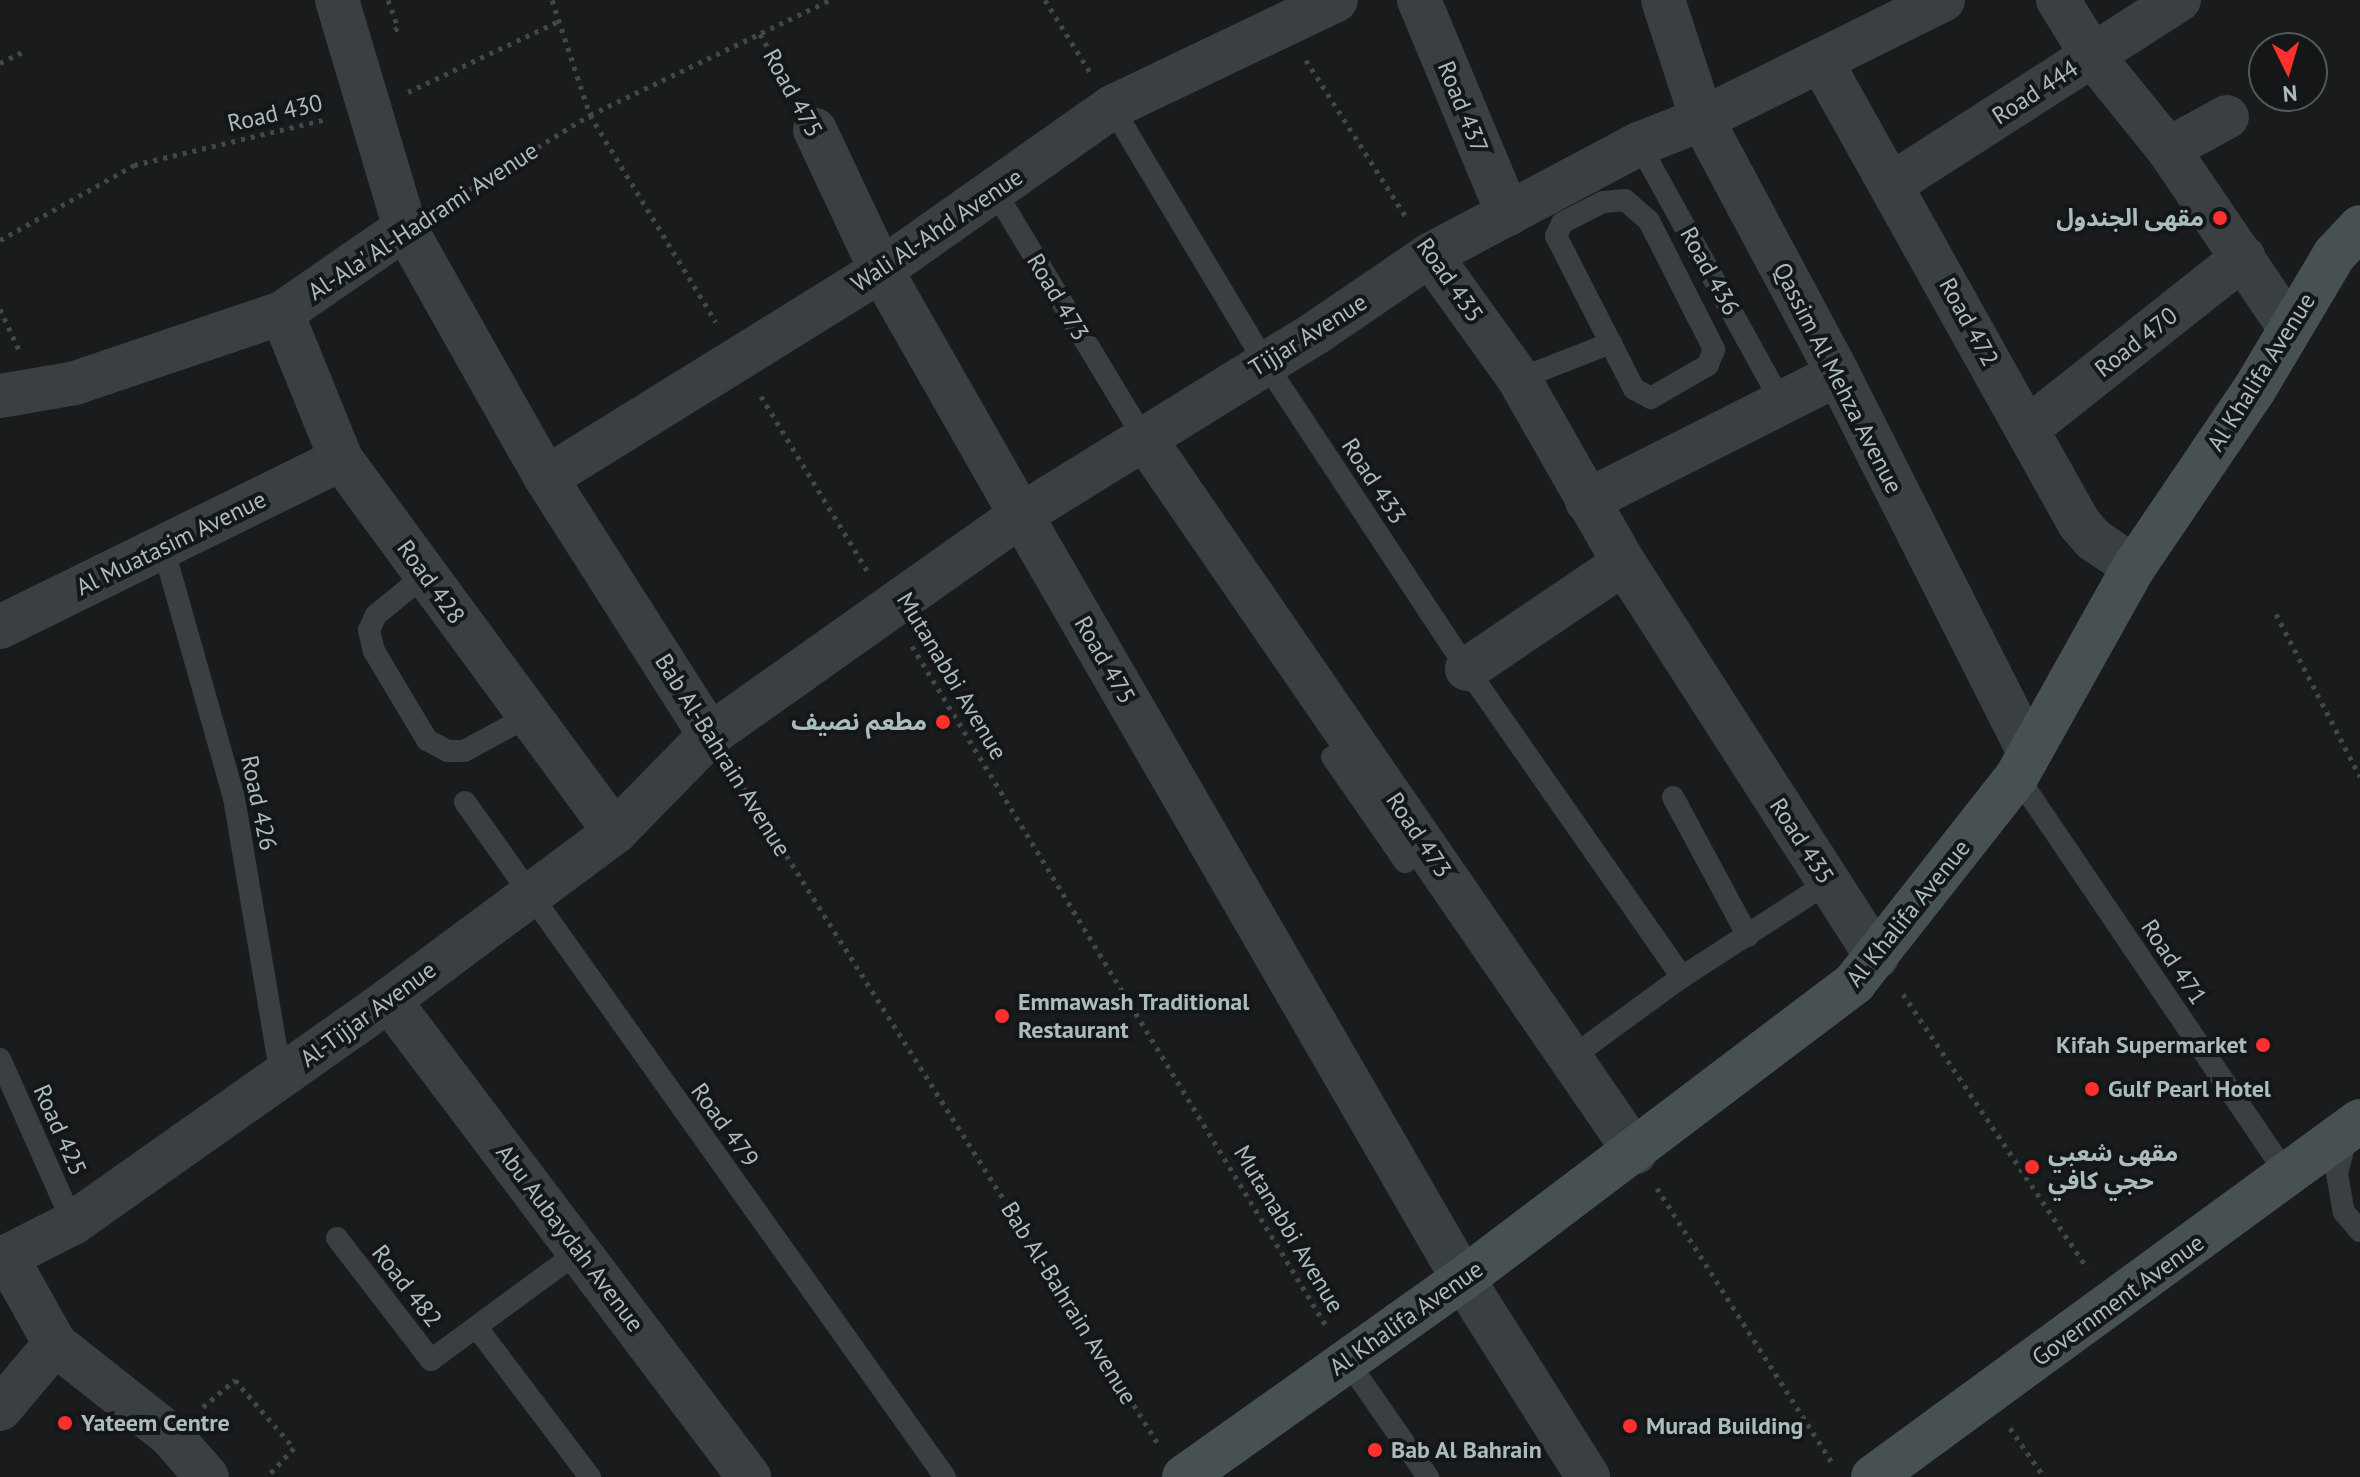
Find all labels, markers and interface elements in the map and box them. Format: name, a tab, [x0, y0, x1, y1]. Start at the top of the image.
north arrow	[2248, 32, 2328, 112]
street label: Road 475	[757, 44, 829, 142]
street label: Road 444	[1987, 54, 2083, 130]
street label: Road 437	[1432, 57, 1494, 157]
text: N	[2281, 79, 2298, 108]
street label: Road 430	[225, 88, 325, 138]
street label: Al-Ala' Al-Hadrami Avenue	[301, 135, 545, 307]
street label: Wali Al-Ahd Avenue	[845, 162, 1029, 298]
place label: مقهى الجندول	[2056, 204, 2204, 232]
marker: مقهى الجندول	[2211, 209, 2229, 227]
street label: Road 436	[1674, 222, 1746, 320]
street label: Road 435	[1411, 232, 1489, 328]
street label: Road 473	[1021, 248, 1095, 346]
street label: Qassim Al Mehza Avenue	[1767, 257, 1909, 499]
street label: Road 472	[1933, 273, 2005, 371]
street label: Tijjar Avenue	[1244, 287, 1372, 383]
street label: Al Khalifa Avenue	[2201, 287, 2321, 457]
street label: Road 470	[2089, 301, 2183, 383]
street label: Road 433	[1336, 433, 1412, 529]
street label: Al Muatasim Avenue	[71, 484, 271, 602]
street label: Road 428	[391, 535, 471, 629]
street label: Mutanabbi Avenue	[891, 587, 1013, 765]
street label: Road 475	[1068, 611, 1142, 709]
street label: Bab Al-Bahrain Avenue	[649, 648, 797, 862]
place label: مطعم نصيف	[791, 708, 927, 736]
marker: مطعم نصيف	[934, 713, 952, 731]
street label: Road 426	[235, 753, 283, 853]
street label: Road 473	[1380, 787, 1458, 883]
street label: Road 435	[1764, 793, 1840, 889]
street label: Al Khalifa Avenue	[1840, 833, 1976, 993]
street label: Road 471	[2135, 914, 2213, 1010]
street label: Al-Tijjar Avenue	[294, 955, 442, 1073]
place label: Emmawash Traditional Restaurant	[1018, 988, 1250, 1044]
marker: Emmawash Traditional Restaurant	[993, 1007, 1011, 1025]
place label: Kifah Supermarket	[2056, 1031, 2247, 1059]
marker: Kifah Supermarket	[2254, 1036, 2272, 1054]
place label: Gulf Pearl Hotel	[2108, 1075, 2271, 1103]
street label: Road 479	[685, 1078, 765, 1172]
street label: Road 425	[27, 1080, 93, 1180]
marker: Gulf Pearl Hotel	[2083, 1080, 2101, 1098]
street label: Abu Aubaydah Avenue	[490, 1138, 650, 1338]
place label: مقهى شعبي حجي كافي	[2048, 1139, 2178, 1195]
street label: Mutanabbi Avenue	[1228, 1140, 1350, 1318]
marker: مقهى شعبي حجي كافي	[2023, 1158, 2041, 1176]
street label: Bab Al-Bahrain Avenue	[995, 1196, 1143, 1410]
street label: Government Avenue	[2026, 1228, 2210, 1372]
street label: Road 482	[366, 1239, 448, 1333]
street label: Al Khalifa Avenue	[1323, 1254, 1489, 1382]
place label: Yateem Centre	[81, 1409, 230, 1437]
place label: Murad Building	[1646, 1412, 1803, 1440]
marker: Yateem Centre	[56, 1414, 74, 1432]
marker: Murad Building	[1621, 1417, 1639, 1435]
place label: Bab Al Bahrain	[1391, 1436, 1543, 1464]
marker: Bab Al Bahrain	[1366, 1441, 1384, 1459]

